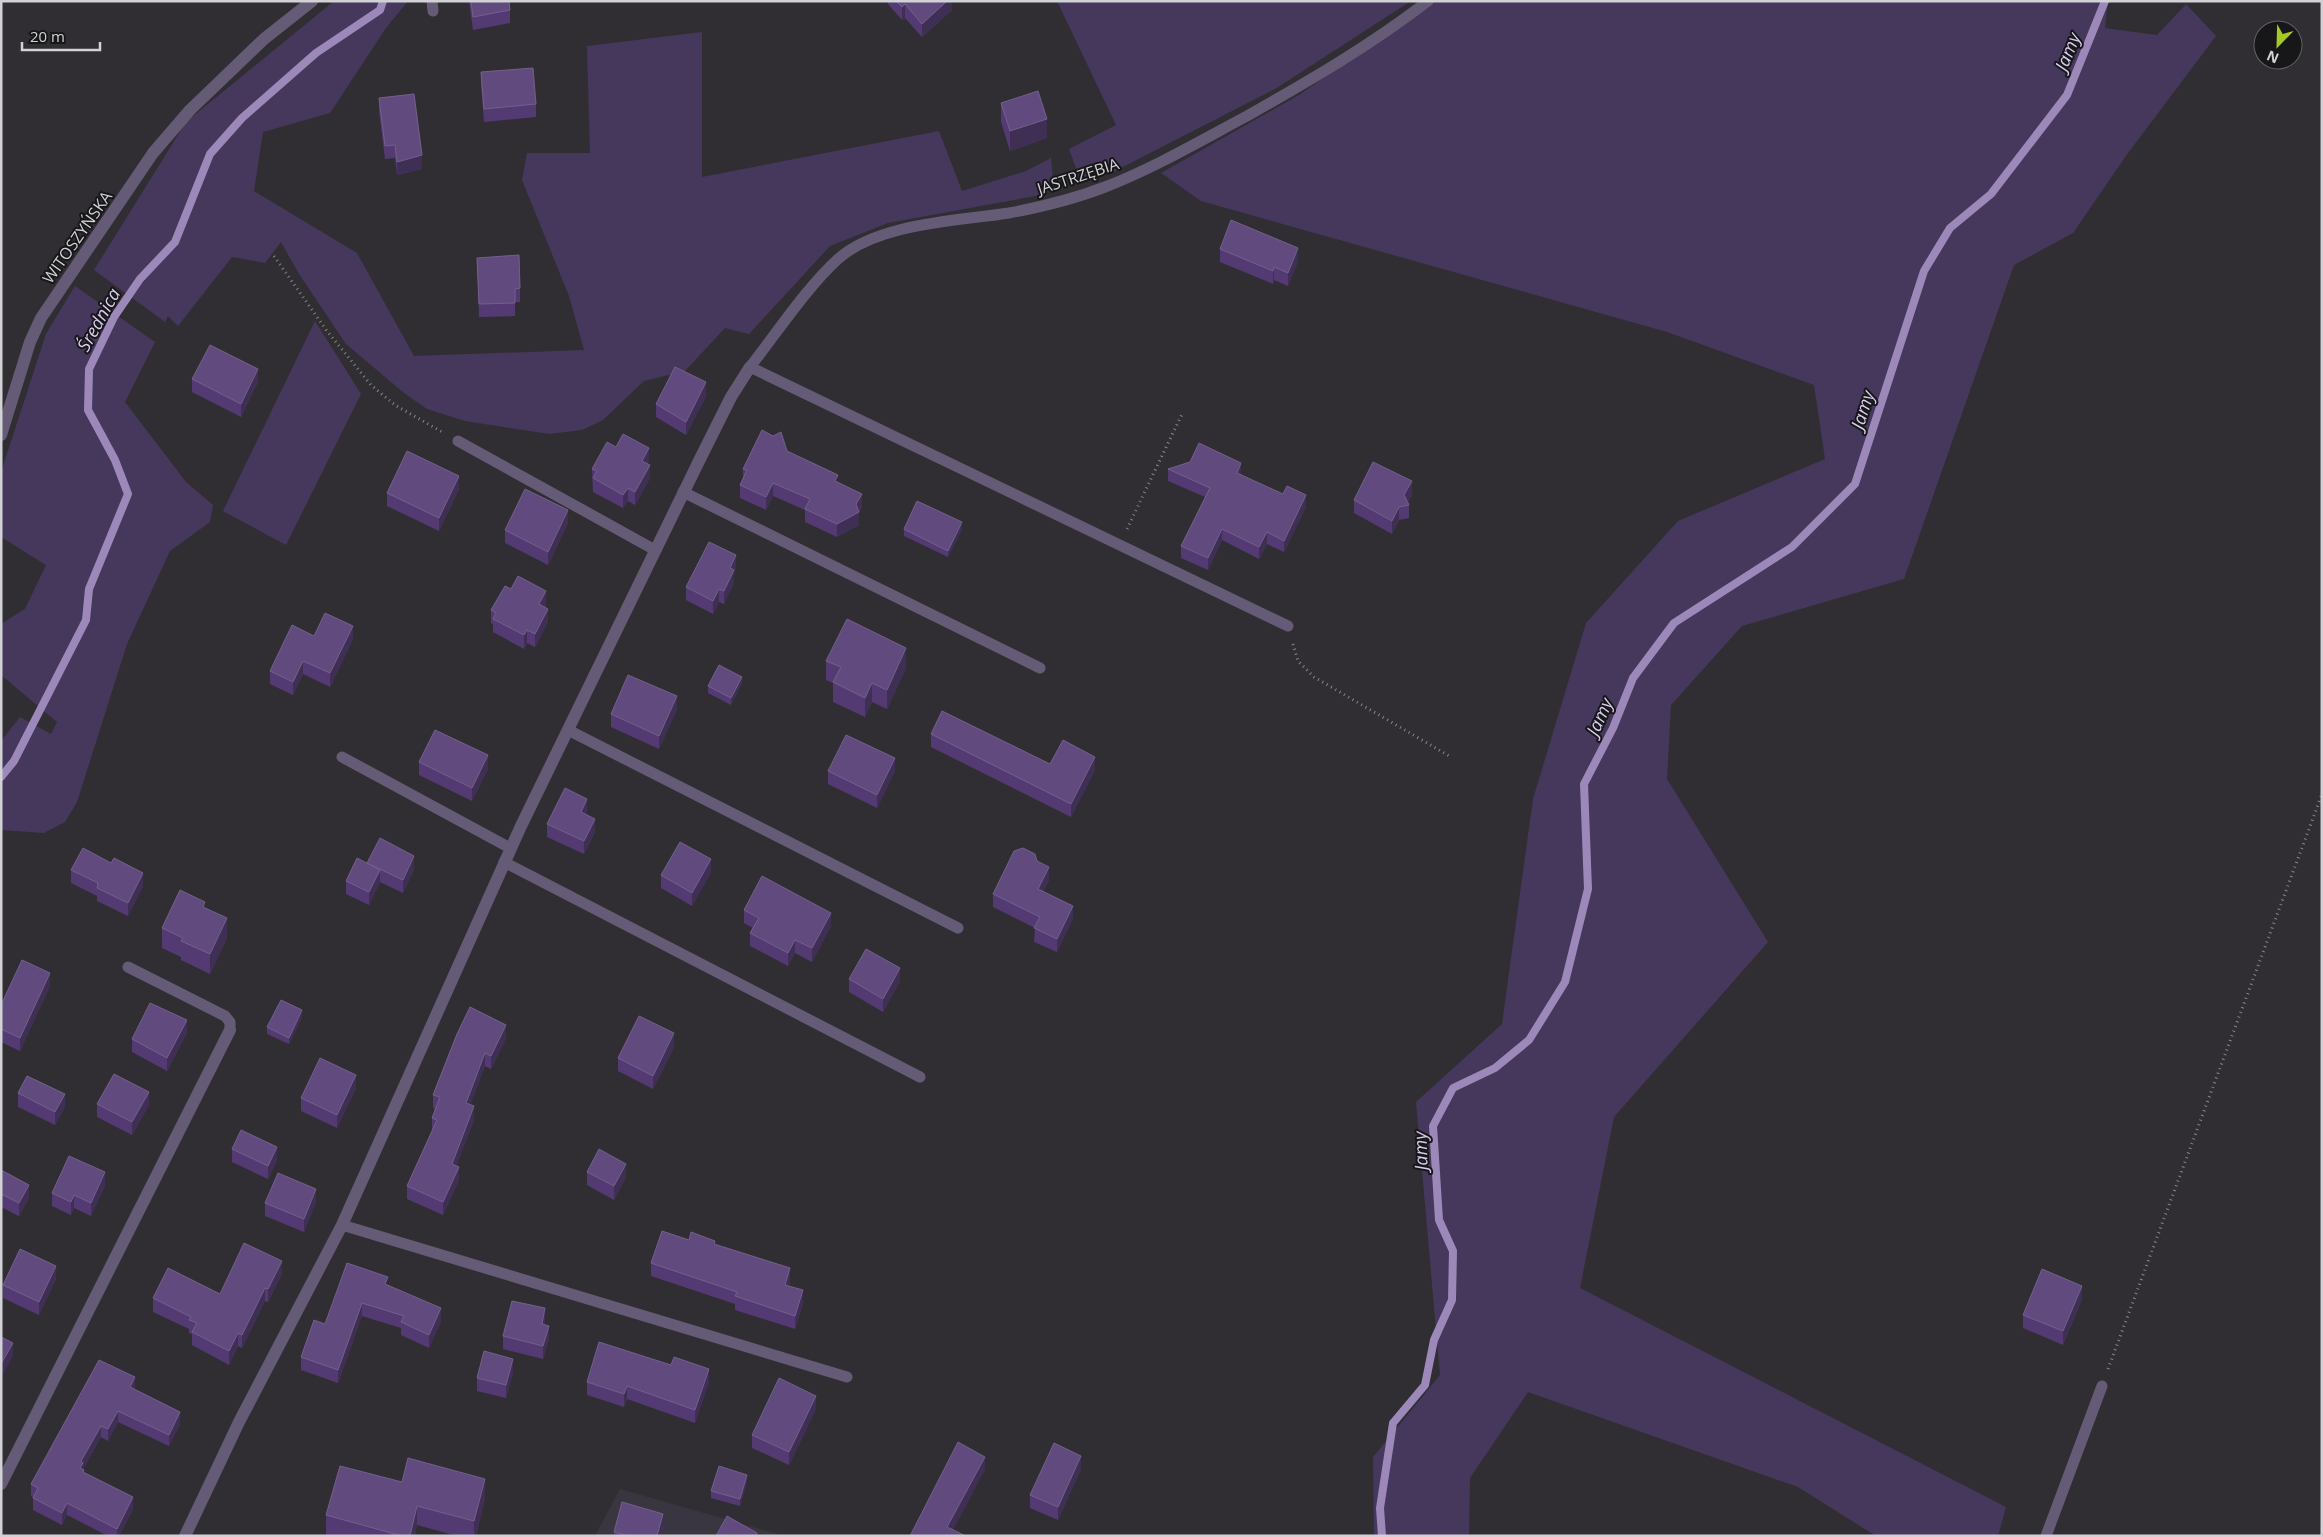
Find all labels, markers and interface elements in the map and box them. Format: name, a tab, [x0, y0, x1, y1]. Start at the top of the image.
scale bar	[22, 20, 100, 52]
north arrow	[2253, 20, 2303, 70]
text: 20 m	[30, 26, 65, 46]
water label: Jamy	[2048, 27, 2086, 77]
text: N	[2264, 46, 2282, 68]
street label: JASTRZĘBIA	[1032, 152, 1123, 200]
street label: WITOSZYŃSKA	[37, 186, 118, 288]
water label: Średnica	[71, 284, 125, 355]
water label: Jamy	[1844, 386, 1880, 435]
water label: Jamy	[1579, 692, 1619, 742]
water label: Jamy	[1407, 1129, 1433, 1174]

